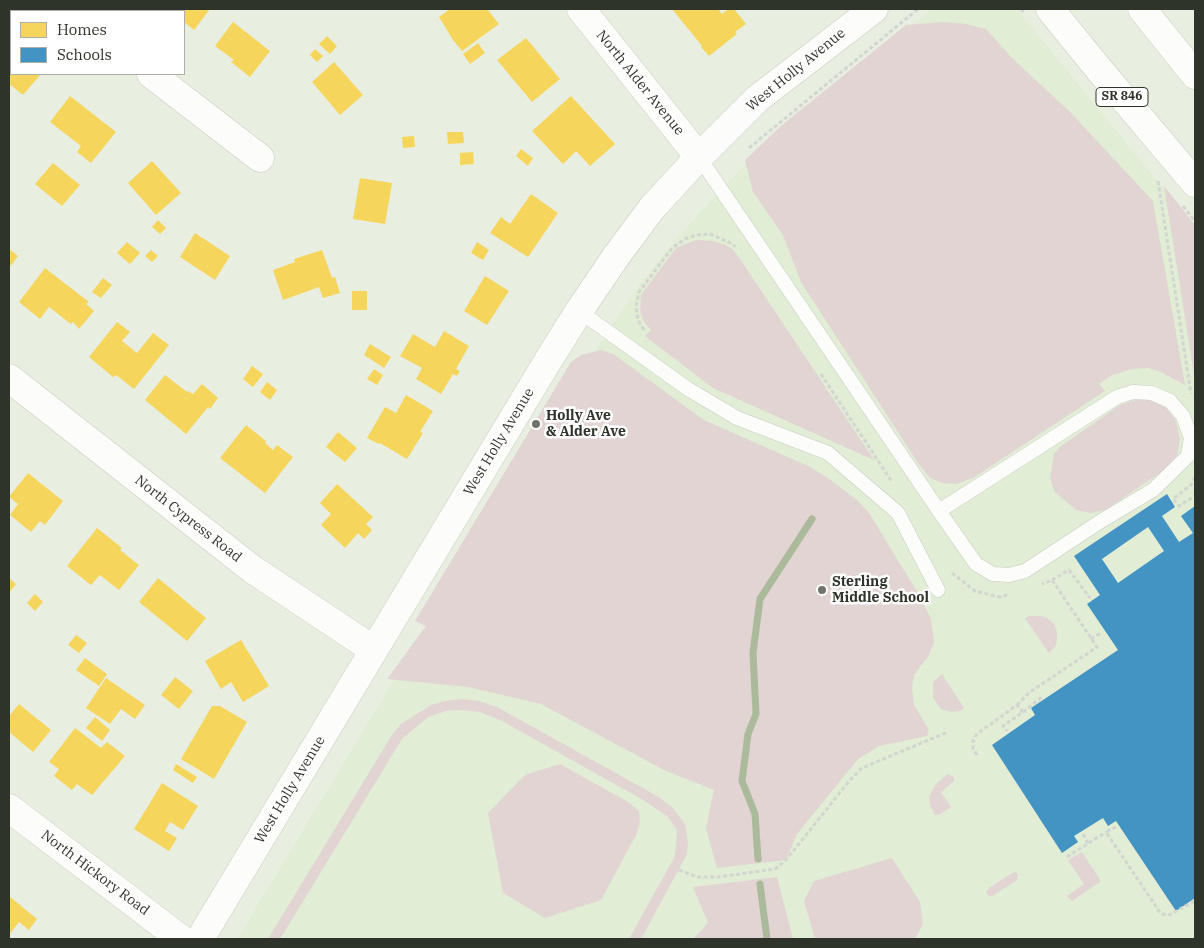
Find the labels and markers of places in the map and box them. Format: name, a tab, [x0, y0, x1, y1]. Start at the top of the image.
place label: Holly Ave & Alder Ave	[546, 408, 626, 441]
marker: Holly Ave & Alder Ave	[530, 418, 542, 430]
place label: Sterling Middle School	[832, 574, 929, 606]
marker: Sterling Middle School	[816, 584, 828, 596]

